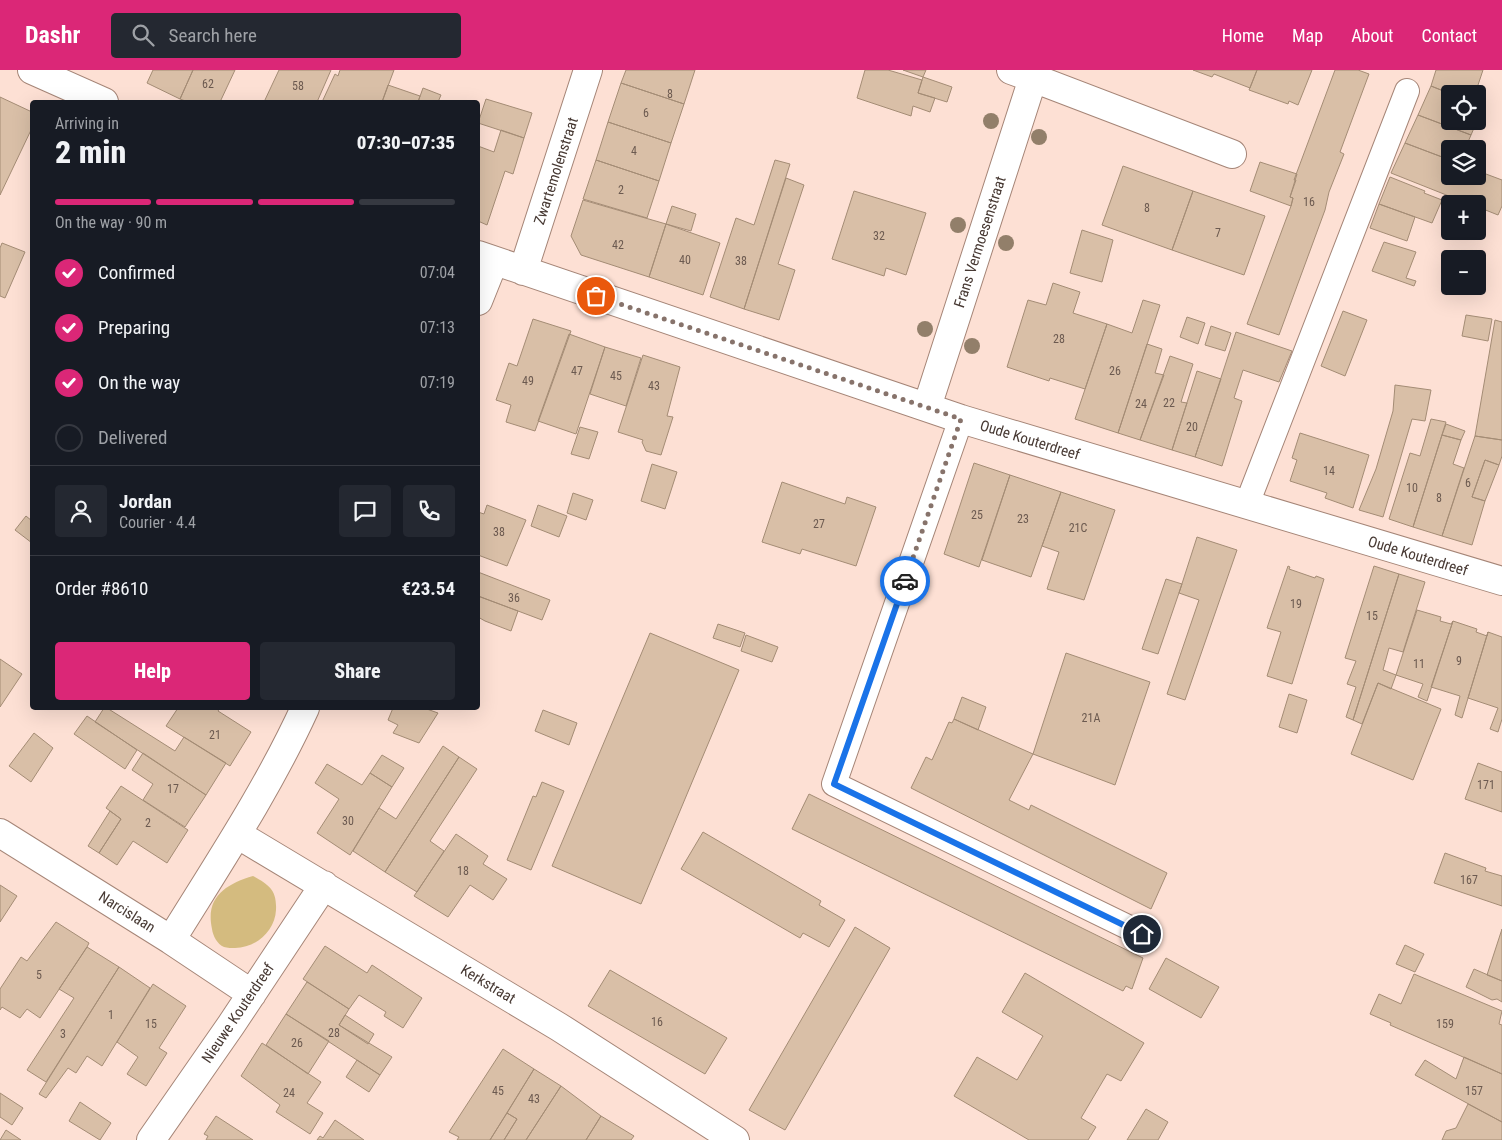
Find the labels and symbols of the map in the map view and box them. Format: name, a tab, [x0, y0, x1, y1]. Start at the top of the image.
house number: 62	[202, 77, 214, 91]
house number: 58	[292, 79, 304, 93]
house number: 8	[667, 87, 673, 101]
house number: 6	[643, 106, 649, 120]
street label: Zwartemolenstraat	[530, 115, 582, 227]
house number: 4	[631, 144, 637, 158]
street label: Frans Vermoesenstraat	[950, 174, 1010, 310]
house number: 2	[618, 183, 624, 197]
house number: 16	[1303, 195, 1315, 209]
house number: 8	[1144, 201, 1150, 215]
house number: 7	[1215, 226, 1221, 240]
house number: 32	[873, 229, 885, 243]
house number: 42	[612, 238, 624, 252]
house number: 40	[679, 253, 691, 267]
house number: 38	[735, 254, 747, 268]
pin	[575, 275, 617, 317]
house number: 28	[1053, 332, 1065, 346]
house number: 47	[571, 364, 583, 378]
house number: 26	[1109, 364, 1121, 378]
house number: 45	[610, 369, 622, 383]
house number: 49	[522, 374, 534, 388]
house number: 43	[648, 379, 660, 393]
house number: 22	[1163, 396, 1175, 410]
house number: 24	[1135, 397, 1147, 411]
street label: Oude Kouterdreef	[978, 416, 1082, 464]
house number: 20	[1186, 420, 1198, 434]
house number: 14	[1323, 464, 1335, 478]
house number: 6	[1465, 476, 1471, 490]
house number: 10	[1406, 481, 1418, 495]
house number: 8	[1436, 491, 1442, 505]
house number: 25	[971, 508, 983, 522]
house number: 23	[1017, 512, 1029, 526]
house number: 27	[813, 517, 825, 531]
house number: 21C	[1069, 521, 1088, 535]
house number: 38	[493, 525, 505, 539]
street label: Oude Kouterdreef	[1366, 532, 1470, 580]
courier	[880, 556, 930, 606]
house number: 36	[508, 591, 520, 605]
house number: 19	[1290, 597, 1302, 611]
house number: 15	[1366, 609, 1378, 623]
house number: 9	[1456, 654, 1462, 668]
house number: 11	[1413, 657, 1425, 671]
house number: 21A	[1082, 711, 1100, 725]
house number: 21	[209, 728, 221, 742]
house number: 171	[1477, 778, 1495, 792]
house number: 17	[167, 782, 179, 796]
house number: 30	[342, 814, 354, 828]
house number: 2	[145, 816, 151, 830]
house number: 18	[457, 864, 469, 878]
house number: 167	[1460, 873, 1478, 887]
street label: Narcislaan	[95, 888, 159, 936]
pin	[1121, 913, 1163, 955]
street label: Nieuwe Kouterdreef	[198, 959, 278, 1066]
street label: Kerkstraat	[457, 961, 519, 1007]
house number: 5	[36, 968, 42, 982]
house number: 1	[108, 1008, 114, 1022]
house number: 16	[651, 1015, 663, 1029]
house number: 15	[145, 1017, 157, 1031]
house number: 159	[1436, 1017, 1454, 1031]
house number: 28	[328, 1026, 340, 1040]
house number: 3	[60, 1027, 66, 1041]
house number: 26	[291, 1036, 303, 1050]
house number: 45	[492, 1084, 504, 1098]
house number: 157	[1465, 1084, 1483, 1098]
house number: 24	[283, 1086, 295, 1100]
house number: 43	[528, 1092, 540, 1106]

